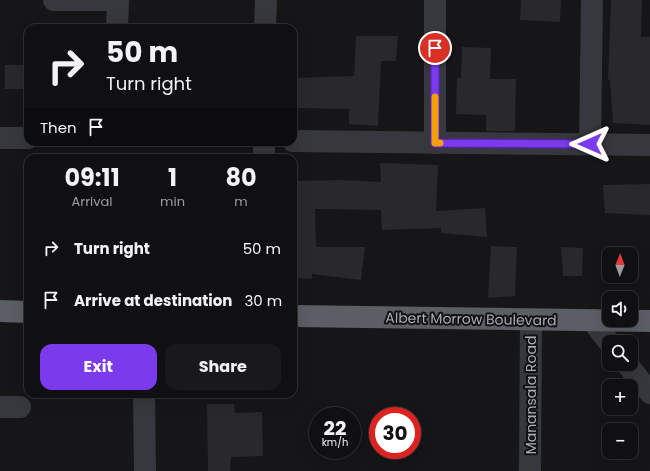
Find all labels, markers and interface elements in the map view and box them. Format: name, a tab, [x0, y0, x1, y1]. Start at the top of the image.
pin	[418, 31, 452, 65]
text: 50 m	[106, 33, 178, 72]
icon: arrive	[424, 37, 446, 59]
icon: right	[40, 40, 92, 92]
text: Turn right	[106, 71, 192, 96]
icon: arrive	[85, 116, 107, 138]
text: Then	[40, 117, 77, 138]
position arrow	[569, 123, 611, 165]
text: 09:11	[64, 161, 120, 194]
text: 1	[168, 161, 177, 194]
text: 80	[225, 161, 257, 194]
text: Arrival	[72, 192, 113, 211]
text: min	[160, 192, 185, 211]
text: m	[234, 192, 248, 211]
icon: right	[40, 237, 62, 259]
text: Turn right	[74, 238, 150, 259]
text: 50 m	[243, 238, 281, 259]
north arrow	[602, 247, 638, 283]
map controls	[602, 247, 638, 459]
icon: arrive	[40, 289, 62, 311]
text: Arrive at destination	[74, 290, 232, 311]
text: 30 m	[244, 290, 282, 311]
button: sound	[602, 291, 638, 327]
street label: Albert Morrow Boulevard	[385, 308, 557, 330]
button: search	[602, 335, 638, 371]
street label: Manansala Road	[521, 336, 541, 454]
button: Exit	[40, 344, 157, 390]
button: Share	[165, 344, 281, 390]
button: +	[602, 379, 638, 415]
speed limit sign: 30	[369, 407, 421, 459]
text: 22	[324, 414, 346, 442]
button: −	[602, 423, 638, 459]
text: km/h	[322, 435, 348, 450]

